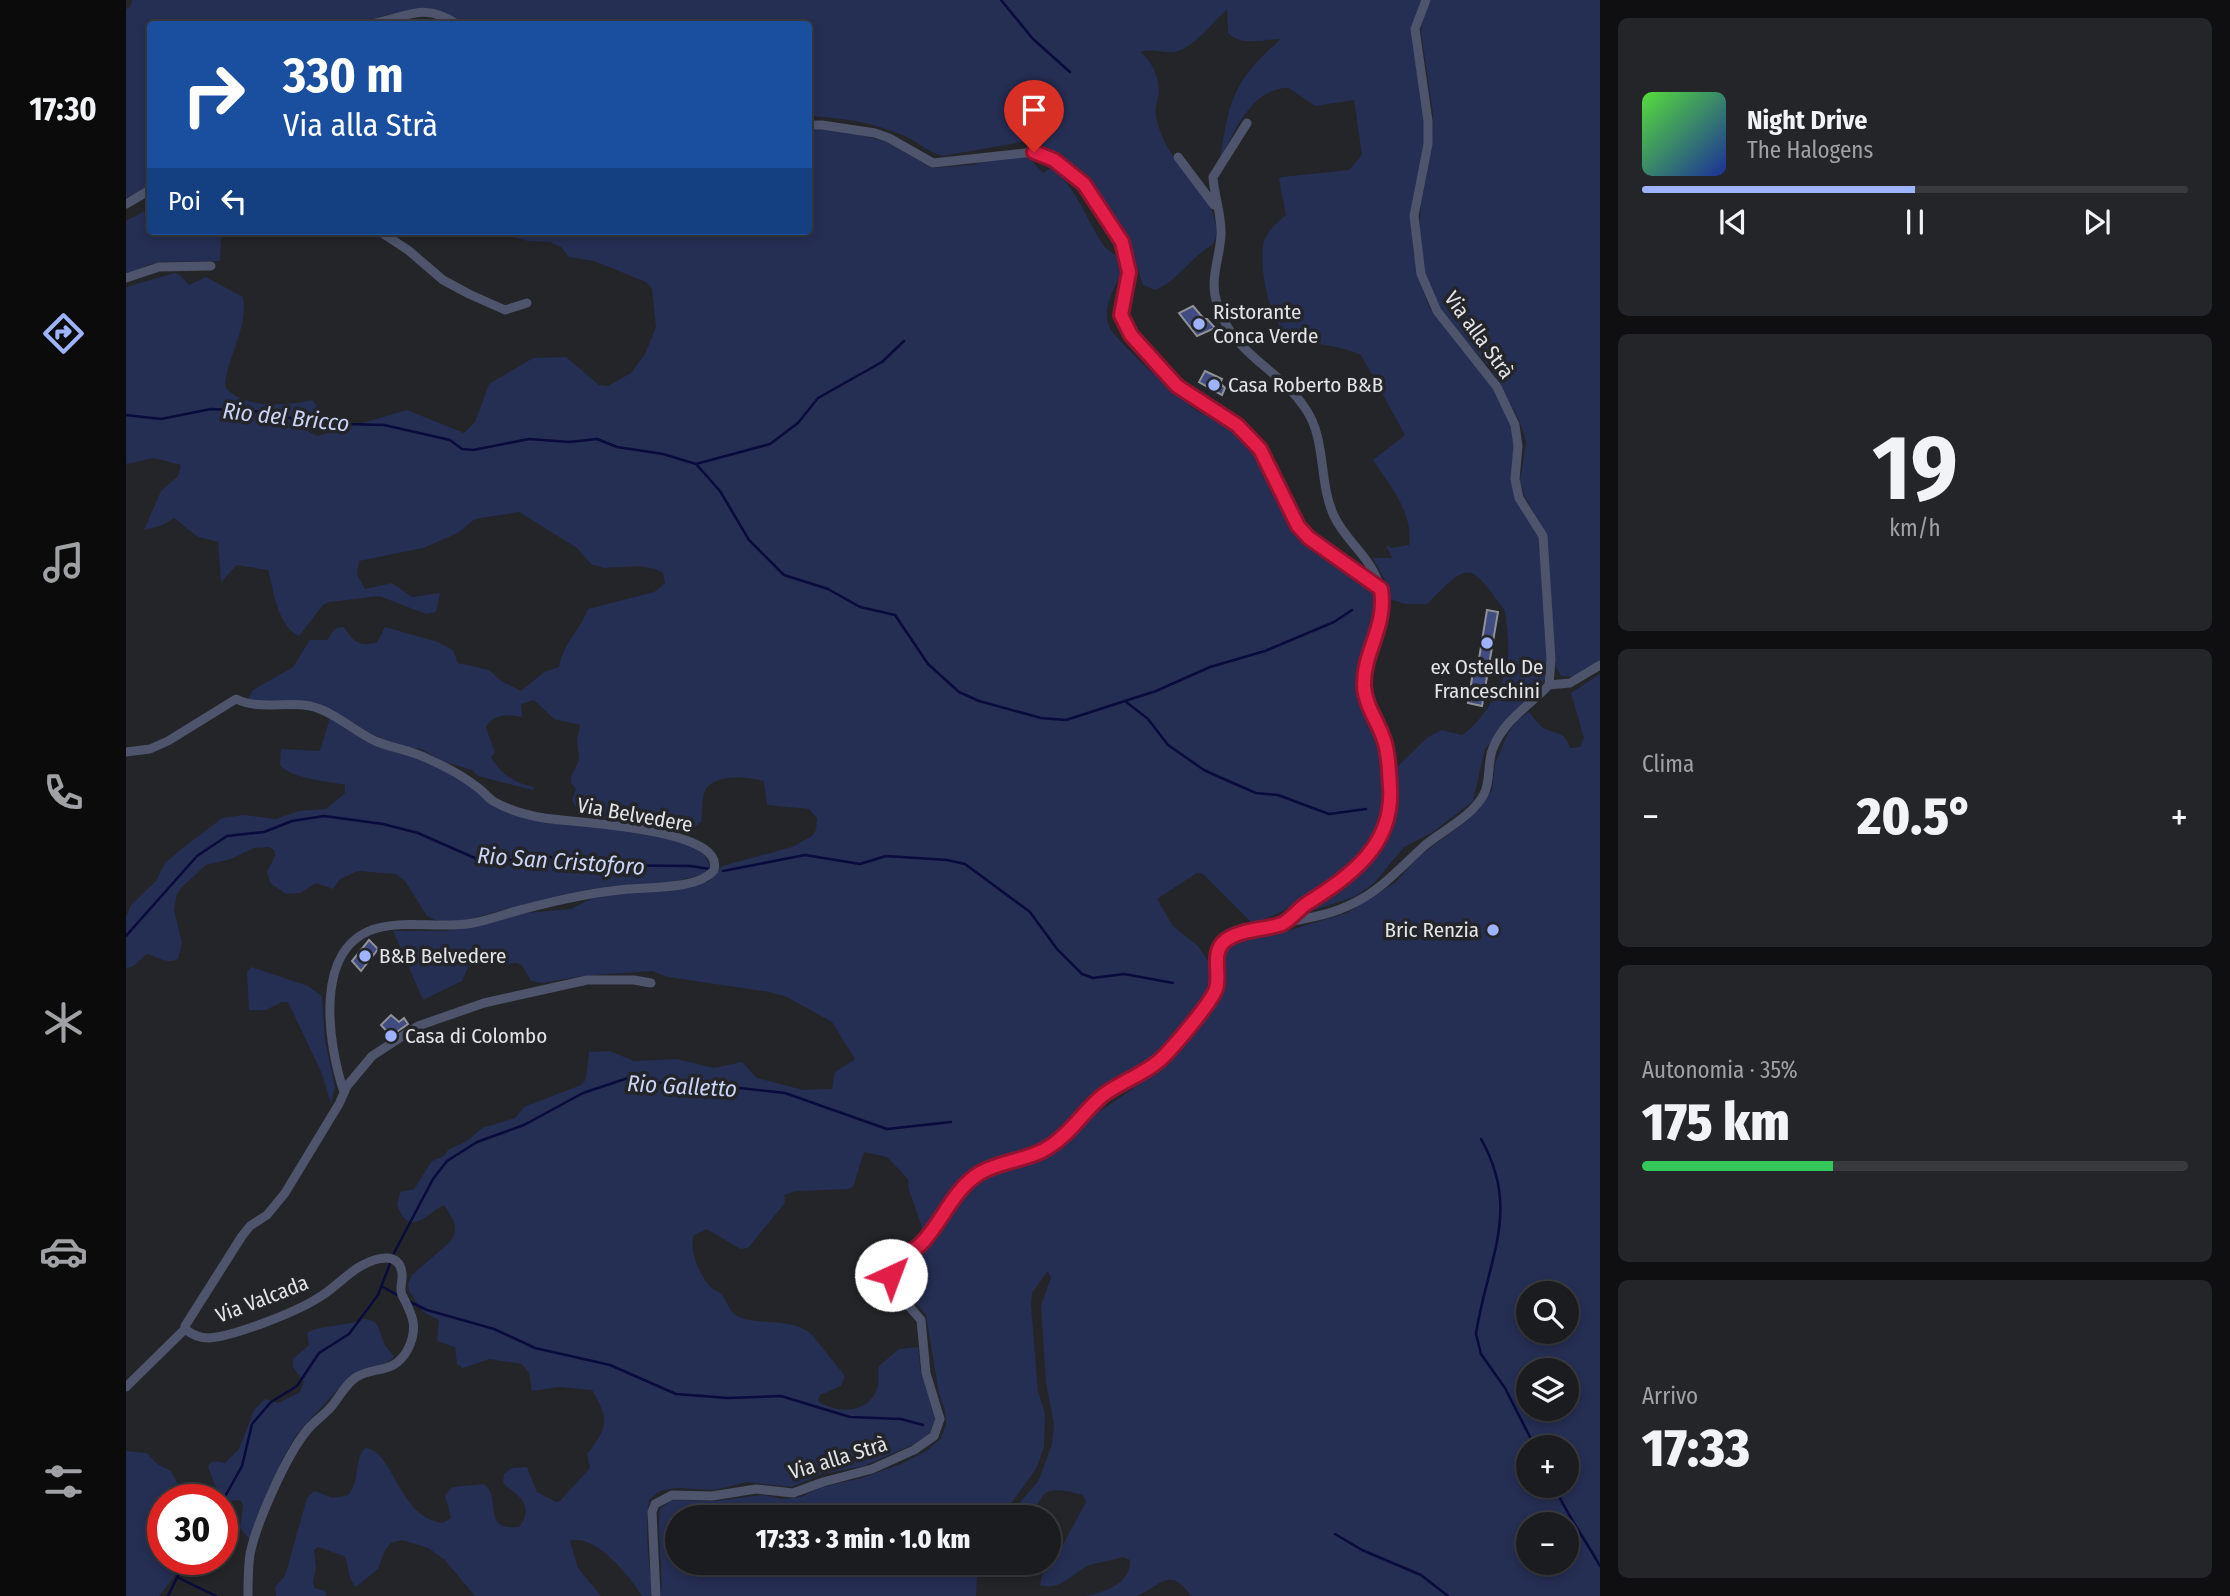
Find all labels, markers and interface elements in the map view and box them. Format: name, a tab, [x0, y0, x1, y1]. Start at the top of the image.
text: 330 m	[283, 46, 404, 105]
icon: right	[168, 49, 259, 140]
pin	[1004, 80, 1064, 152]
text: 17:30	[29, 90, 97, 128]
icon: arrive	[1015, 91, 1053, 129]
text: Night Drive	[1747, 105, 1867, 136]
text: Via alla Strà	[283, 106, 438, 144]
text: The Halogens	[1747, 136, 1873, 164]
icon: left	[215, 182, 253, 220]
text: Poi	[168, 186, 201, 217]
icon: previous	[1714, 203, 1752, 241]
icon: pause	[1896, 203, 1934, 241]
icon: next	[2078, 203, 2116, 241]
street label: Via alla Strà	[1439, 286, 1519, 384]
place label: Ristorante Conca Verde	[1213, 299, 1318, 349]
icon: directions	[39, 309, 88, 358]
marker: Ristorante Conca Verde	[1191, 316, 1207, 332]
place label: Casa Roberto B&B	[1228, 372, 1383, 398]
marker: Casa Roberto B&B	[1206, 377, 1222, 393]
water label: Rio del Bricco	[221, 396, 351, 438]
text: 19	[1872, 414, 1958, 523]
text: km/h	[1889, 514, 1941, 542]
icon: music	[39, 538, 88, 587]
marker: ex Ostello De Franceschini	[1479, 635, 1495, 651]
place label: ex Ostello De Franceschini	[1431, 654, 1543, 704]
text: Clima	[1642, 750, 1694, 778]
icon: phone	[39, 768, 88, 817]
text: 20.5°	[1857, 785, 1973, 848]
street label: Via Belvedere	[575, 792, 695, 838]
text: −	[1642, 794, 1659, 840]
text: +	[2171, 794, 2188, 840]
water label: Rio San Cristoforo	[476, 841, 646, 881]
place label: Bric Renzia	[1385, 917, 1479, 943]
marker: Bric Renzia	[1485, 922, 1501, 938]
place label: B&B Belvedere	[379, 943, 506, 969]
marker: B&B Belvedere	[357, 948, 373, 964]
icon: climate	[39, 998, 88, 1047]
place label: Casa di Colombo	[405, 1023, 547, 1049]
marker: Casa di Colombo	[383, 1028, 399, 1044]
text: Autonomia · 35%	[1642, 1056, 1798, 1084]
water label: Rio Galletto	[626, 1069, 738, 1103]
text: 175 km	[1642, 1091, 1790, 1154]
icon: car	[39, 1227, 88, 1276]
position arrow	[854, 1238, 928, 1312]
street label: Via Valcada	[212, 1269, 312, 1329]
map controls	[1516, 1281, 1579, 1575]
button: search	[1516, 1281, 1579, 1344]
button: layers	[1516, 1358, 1579, 1421]
text: Arrivo	[1642, 1382, 1698, 1410]
text: 17:33	[1642, 1417, 1750, 1480]
street label: Via alla Strà	[786, 1431, 890, 1485]
button: +	[1516, 1435, 1579, 1498]
icon: filters	[39, 1457, 88, 1506]
speed limit sign: 30	[147, 1484, 238, 1575]
button: −	[1516, 1512, 1579, 1575]
text: 17:33 · 3 min · 1.0 km	[756, 1524, 970, 1555]

